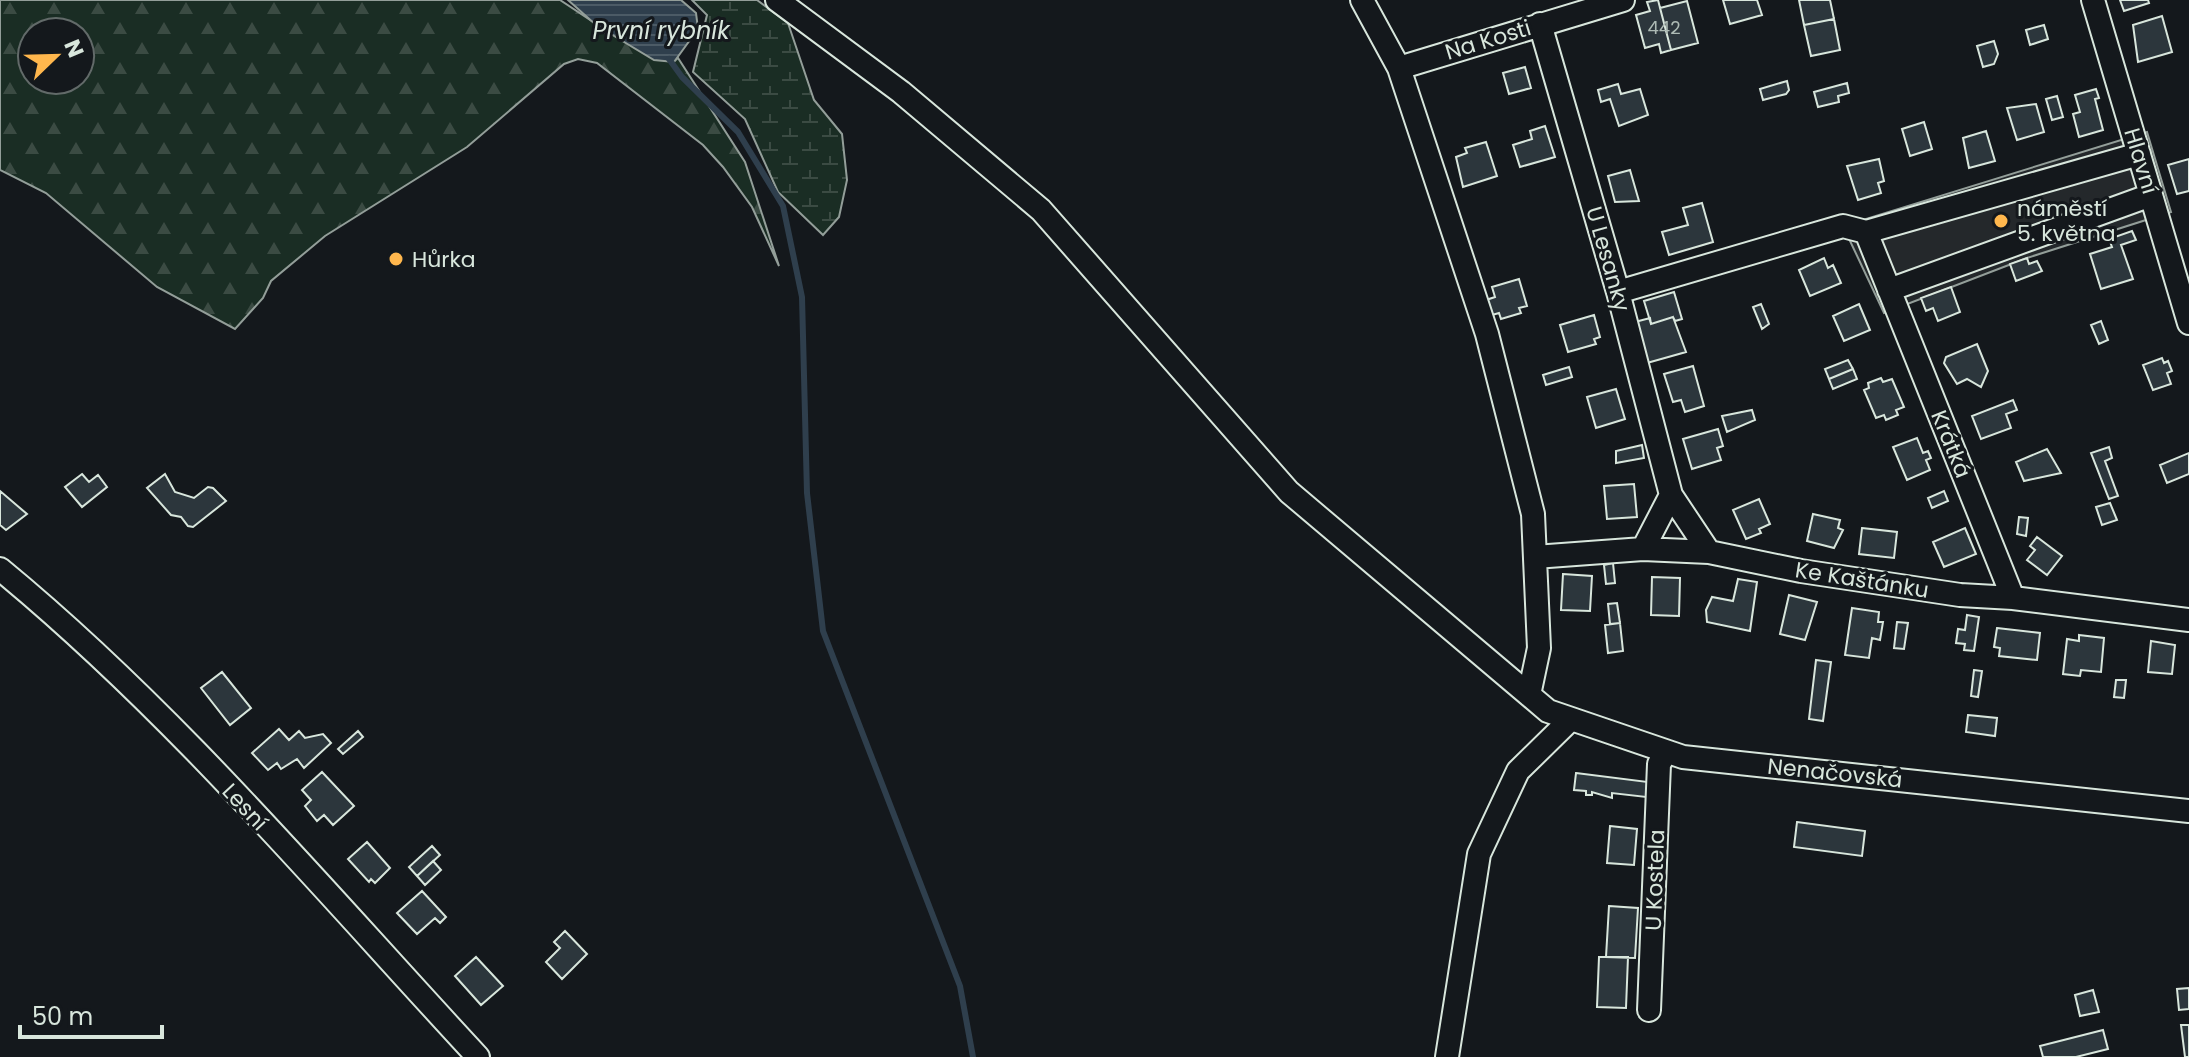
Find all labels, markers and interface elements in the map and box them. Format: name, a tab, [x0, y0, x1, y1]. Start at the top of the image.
street label: Na Kosti	[1441, 12, 1535, 68]
water label: První rybník	[592, 14, 731, 47]
house number: 442	[1648, 15, 1681, 40]
north arrow	[16, 16, 96, 96]
text: N	[56, 35, 91, 62]
street label: Hlavní	[2116, 124, 2166, 198]
place label: náměstí 5. května	[2017, 193, 2116, 249]
street label: U Lesanky	[1578, 203, 1638, 316]
marker: náměstí 5. května	[1992, 212, 2010, 230]
place label: Hůrka	[412, 244, 476, 275]
marker: Hůrka	[387, 250, 405, 268]
street label: Krátká	[1923, 406, 1979, 482]
street label: Ke Kaštánku	[1793, 554, 1931, 606]
street label: Nenačovská	[1766, 751, 1904, 795]
street label: Lesní	[215, 777, 275, 837]
street label: U Kostela	[1638, 829, 1672, 931]
scale bar	[20, 989, 162, 1039]
text: 50 m	[32, 1000, 93, 1033]

